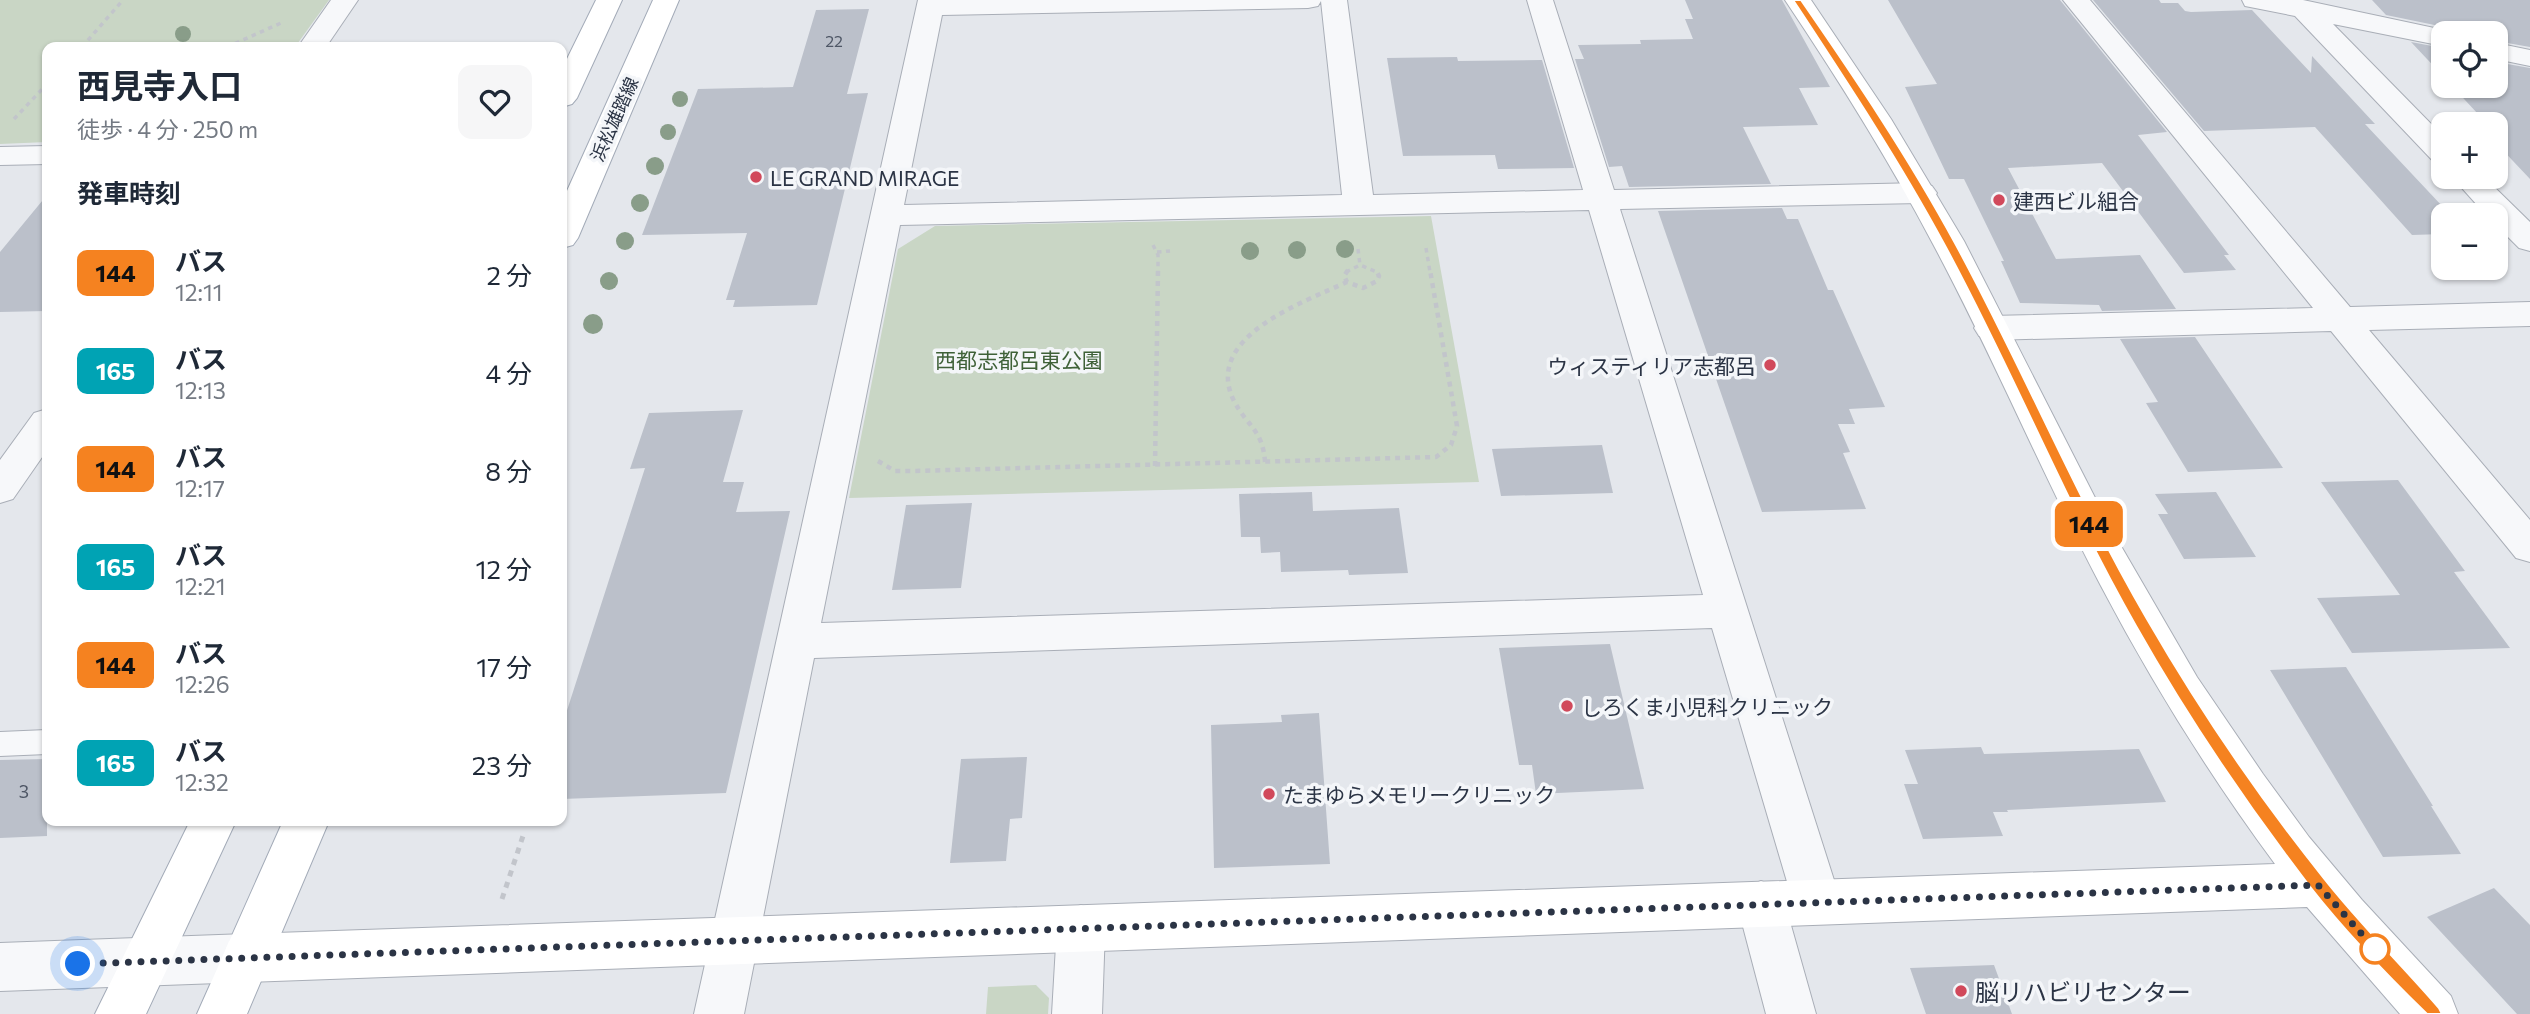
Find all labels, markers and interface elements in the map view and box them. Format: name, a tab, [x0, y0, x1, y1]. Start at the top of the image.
map controls	[2431, 21, 2508, 280]
button: locate	[2431, 21, 2508, 98]
house number: 22	[825, 31, 843, 50]
text: 西見寺入口	[77, 64, 242, 105]
button: heart	[458, 65, 532, 139]
street label: 浜松雄踏線	[586, 73, 642, 165]
button: +	[2431, 112, 2508, 189]
text: 徒歩 · 4 分 · 250 m	[77, 115, 258, 143]
place label: LE GRAND MIRAGE	[770, 165, 960, 190]
marker: LE GRAND MIRAGE	[748, 169, 764, 185]
text: 発車時刻	[77, 177, 181, 208]
place label: 建西ビル組合	[2013, 188, 2139, 213]
marker: 建西ビル組合	[1991, 192, 2007, 208]
button: −	[2431, 203, 2508, 280]
text: バス	[175, 245, 227, 276]
text: 144	[95, 258, 136, 287]
text: 2 分	[487, 259, 532, 290]
text: 12:11	[175, 278, 223, 306]
text: バス	[175, 343, 227, 374]
park label: 西都志都呂東公園	[935, 347, 1103, 372]
place label: ウィスティリア志都呂	[1547, 353, 1756, 378]
text: 165	[96, 356, 135, 385]
text: 4 分	[485, 357, 532, 388]
marker: ウィスティリア志都呂	[1762, 357, 1778, 373]
text: 12:13	[175, 376, 226, 404]
text: バス	[175, 441, 227, 472]
text: 144	[95, 454, 136, 483]
text: 8 分	[485, 455, 532, 486]
text: 12:17	[175, 474, 225, 502]
line badge: 144	[2049, 501, 2129, 547]
text: 144	[2069, 509, 2109, 538]
text: バス	[175, 539, 227, 570]
text: 165	[96, 552, 135, 581]
text: 12 分	[475, 553, 532, 584]
text: 12:21	[175, 572, 226, 600]
text: バス	[175, 637, 227, 668]
text: 144	[95, 650, 136, 679]
text: 17 分	[476, 651, 532, 682]
text: 12:26	[175, 670, 230, 698]
place label: しろくま小児科クリニック	[1581, 694, 1833, 719]
marker: しろくま小児科クリニック	[1559, 698, 1575, 714]
text: バス	[175, 735, 227, 766]
text: 165	[96, 748, 135, 777]
text: 23 分	[472, 749, 532, 780]
text: 12:32	[175, 768, 229, 796]
house number: 3	[19, 780, 29, 802]
place label: たまゆらメモリークリニック	[1283, 782, 1555, 807]
marker: たまゆらメモリークリニック	[1261, 786, 1277, 802]
unlabelled marker	[2360, 934, 2390, 964]
your location	[60, 946, 95, 981]
place label: 脳リハビリセンター	[1975, 977, 2191, 1006]
marker: 脳リハビリセンター	[1953, 983, 1969, 999]

